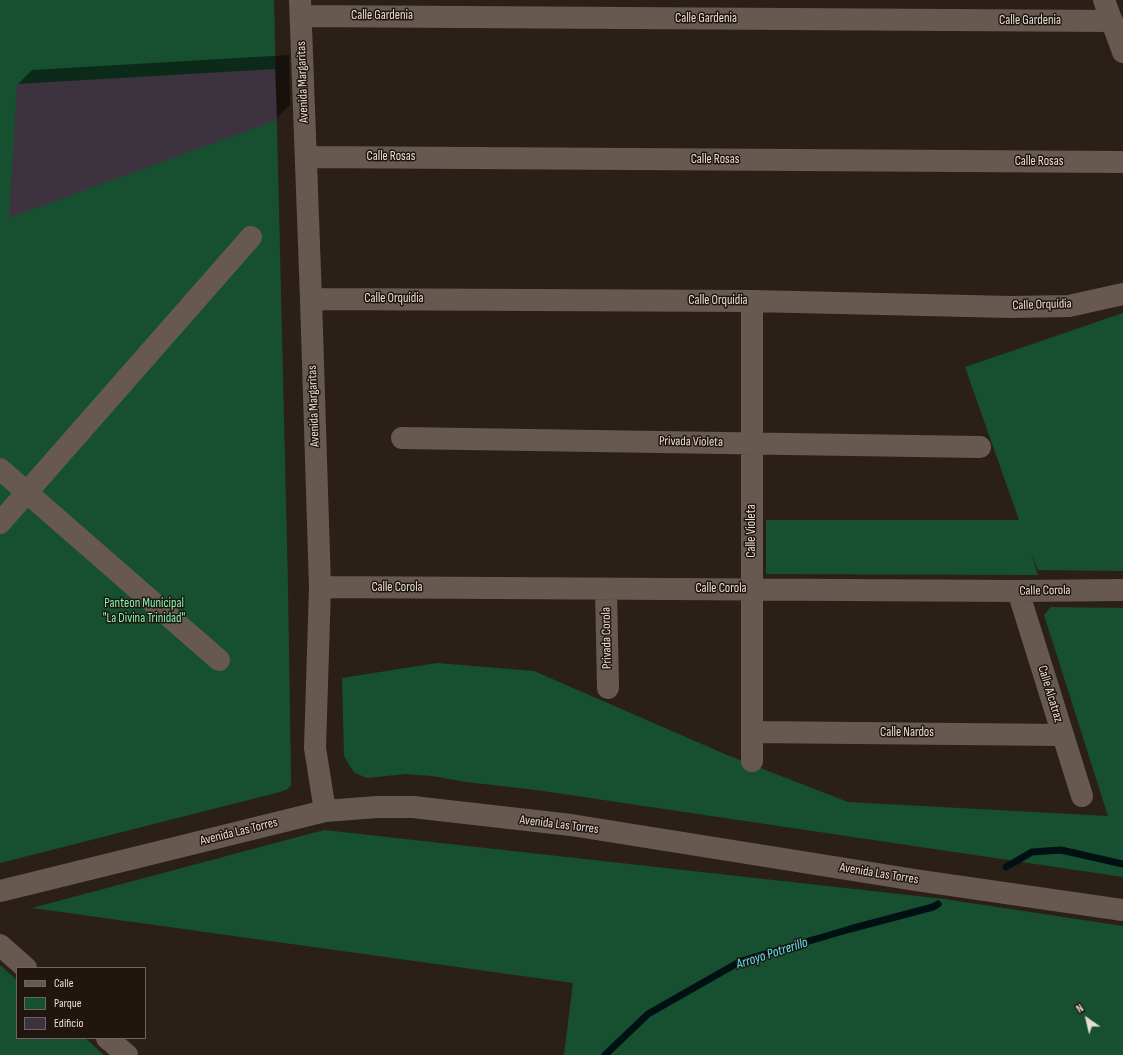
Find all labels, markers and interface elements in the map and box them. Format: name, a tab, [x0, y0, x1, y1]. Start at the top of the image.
street label: Calle Gardenia	[351, 8, 413, 24]
street label: Calle Gardenia	[675, 11, 737, 27]
street label: Calle Gardenia	[999, 13, 1061, 29]
street label: Avenida Margaritas	[294, 41, 312, 123]
street label: Calle Rosas	[367, 149, 415, 165]
street label: Calle Rosas	[691, 152, 739, 168]
street label: Calle Rosas	[1015, 154, 1063, 170]
street label: Calle Orquídia	[364, 291, 424, 307]
street label: Calle Orquídia	[688, 293, 748, 309]
street label: Calle Orquídia	[1012, 296, 1072, 314]
street label: Avenida Margaritas	[305, 365, 323, 447]
street label: Privada Violeta	[659, 434, 723, 450]
street label: Calle Violeta	[744, 504, 760, 558]
street label: Calle Corola	[371, 580, 423, 596]
street label: Calle Corola	[695, 581, 747, 597]
street label: Calle Corola	[1019, 583, 1071, 599]
park label: Panteon Municipal "La Divina Trinidad"	[103, 596, 185, 627]
street label: Privada Corola	[599, 607, 615, 669]
street label: Calle Alcatraz	[1034, 664, 1066, 724]
street label: Calle Nardos	[880, 725, 934, 741]
street label: Avenida Las Torres	[519, 812, 599, 838]
street label: Avenida Las Torres	[199, 815, 279, 849]
street label: Avenida Las Torres	[838, 860, 920, 888]
water label: Arroyo Potrerillo	[734, 935, 810, 973]
legend	[16, 967, 146, 1039]
text: Calle	[54, 976, 74, 991]
text: Parque	[54, 996, 82, 1011]
north arrow	[1067, 999, 1107, 1039]
text: N	[1074, 1002, 1086, 1016]
text: Edificio	[54, 1016, 83, 1031]

